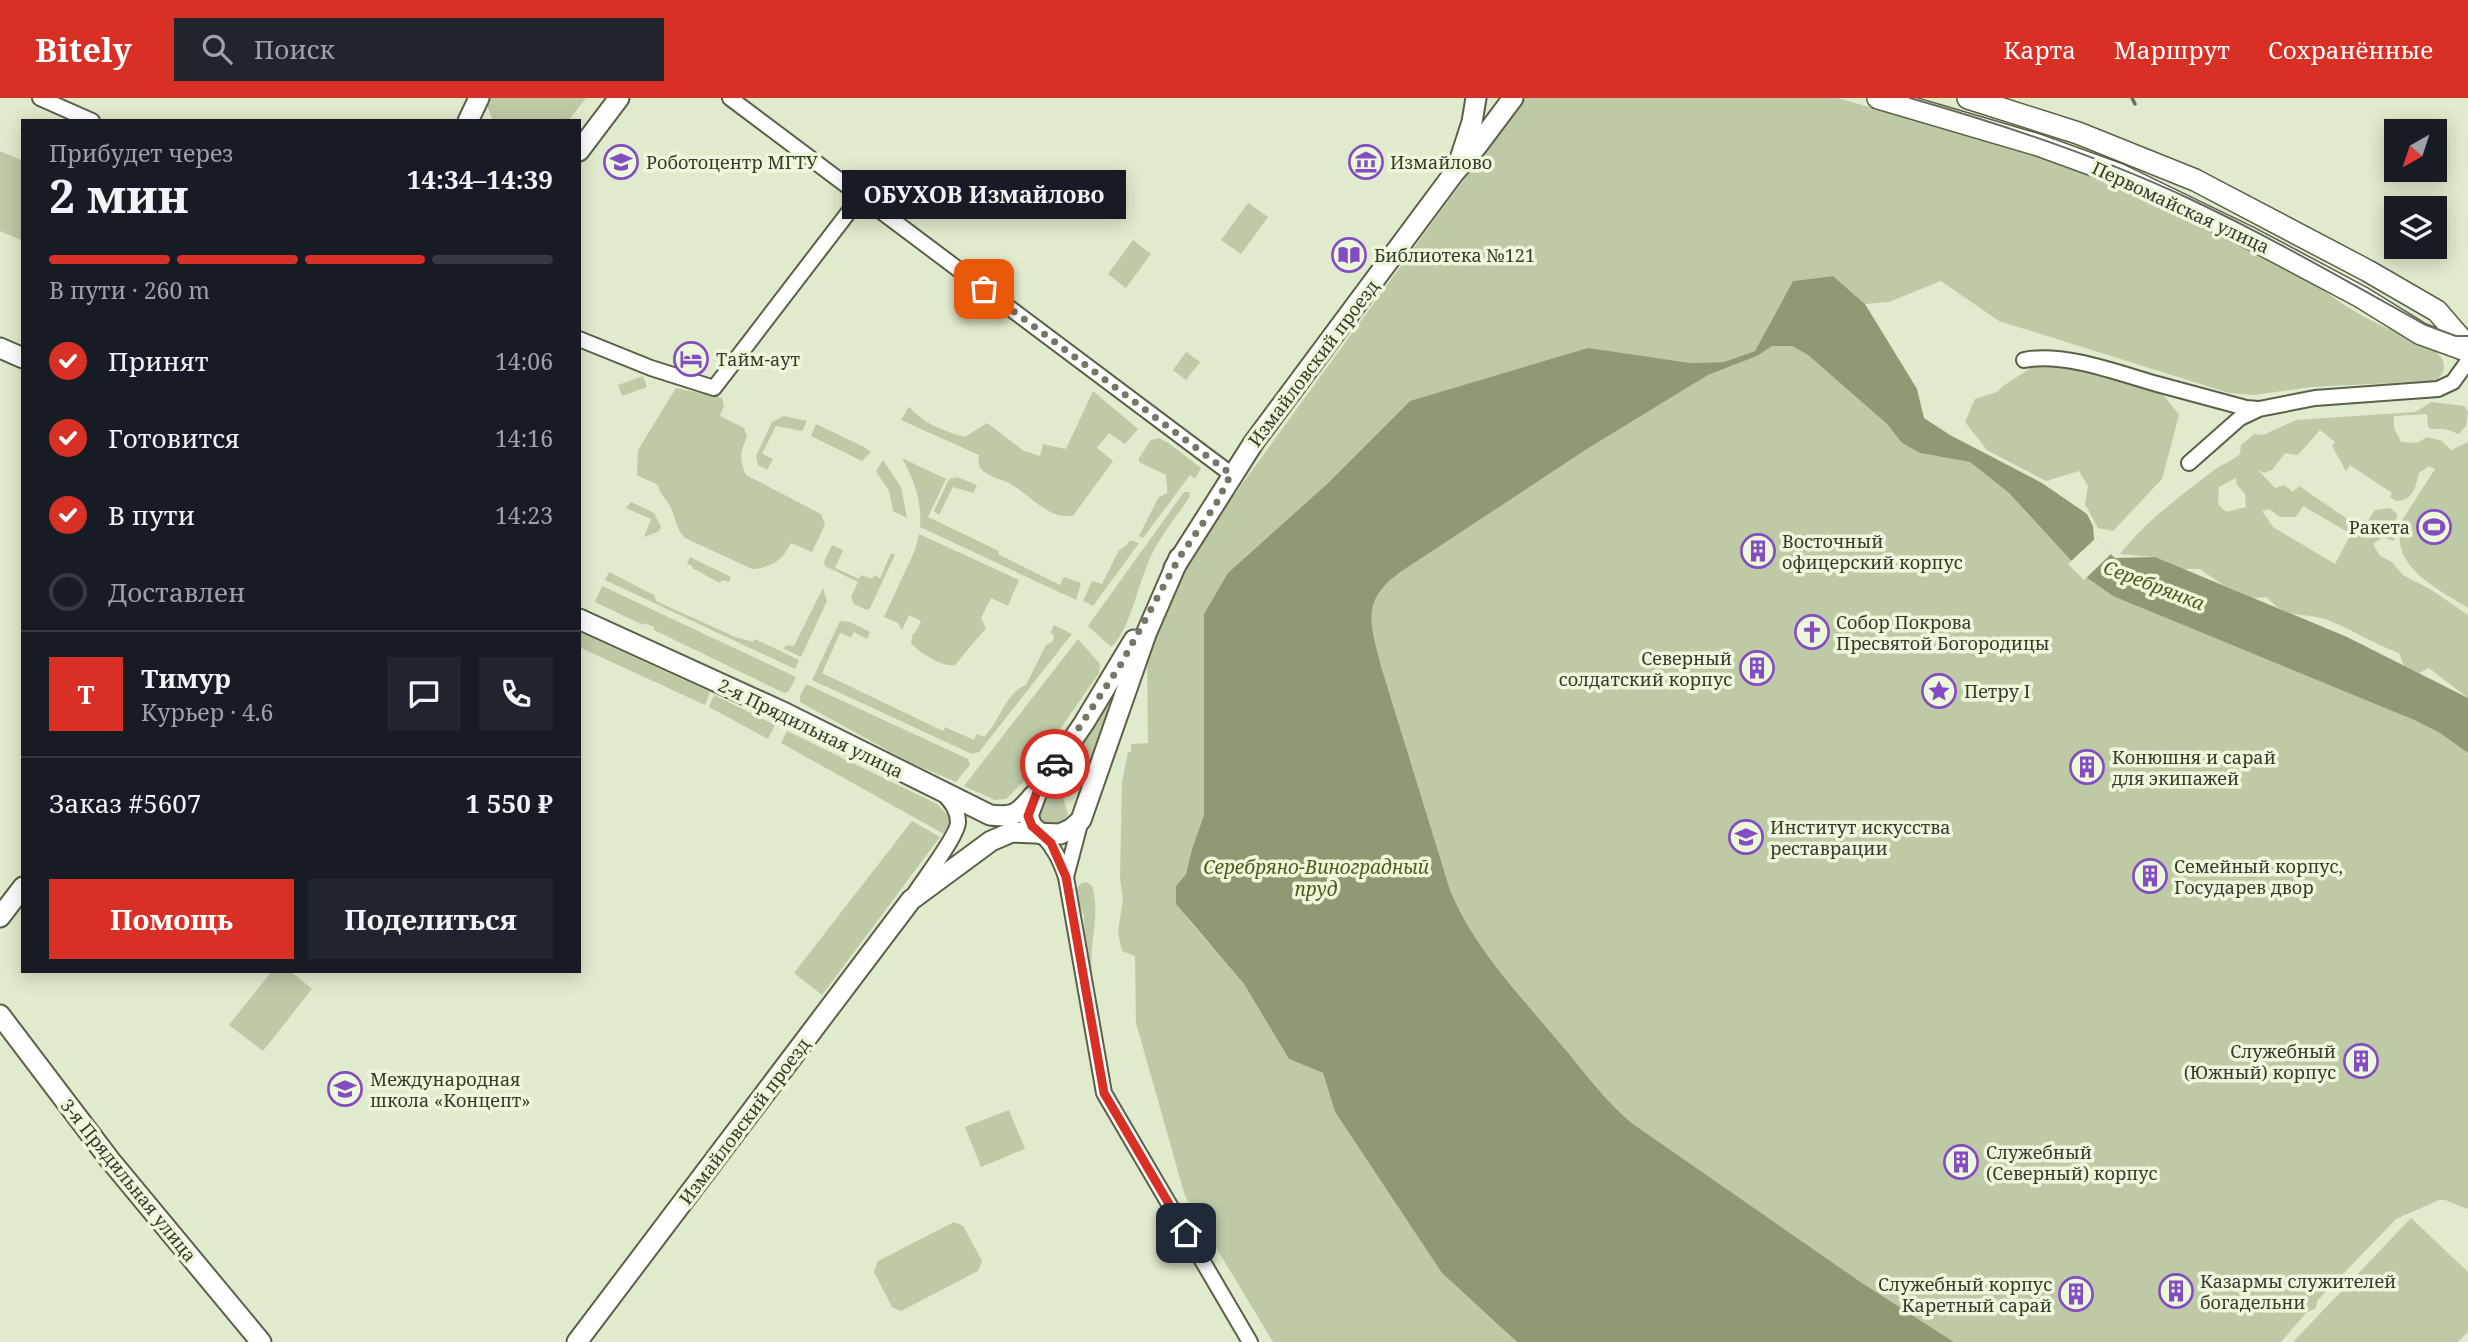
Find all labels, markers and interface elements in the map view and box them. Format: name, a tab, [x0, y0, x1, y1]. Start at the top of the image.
search box	[174, 18, 664, 81]
text: Bitely	[35, 27, 132, 72]
icon: search	[198, 30, 236, 68]
text: Поиск	[254, 31, 335, 67]
text: Карта	[2004, 33, 2076, 66]
text: Маршрут	[2114, 33, 2230, 66]
text: Сохранённые	[2268, 33, 2433, 66]
north arrow	[2384, 119, 2446, 182]
map controls	[2384, 119, 2447, 259]
text: Прибудет через	[49, 137, 233, 169]
school or university icon: Роботоцентр МГТУ	[602, 143, 640, 181]
museum icon: Измайлово	[1347, 143, 1385, 181]
place label: Роботоцентр МГТУ	[646, 150, 818, 174]
place label: Измайлово	[1390, 150, 1492, 174]
street label: Первомайская улица	[2088, 155, 2274, 259]
text: 14:34–14:39	[407, 161, 553, 197]
text: 2 мин	[49, 164, 188, 226]
callout: ОБУХОВ Измайлово	[842, 170, 1126, 219]
text: ОБУХОВ Измайлово	[864, 178, 1104, 210]
button: layers	[2384, 196, 2447, 259]
library icon: Библиотека №121	[1330, 236, 1368, 274]
place label: Библиотека №121	[1374, 243, 1535, 267]
pin	[954, 259, 1014, 319]
icon: bag	[965, 270, 1003, 308]
text: В пути · 260 m	[49, 274, 210, 306]
street label: Измайловский проезд	[1242, 275, 1384, 451]
hotel icon: Тайм-аут	[672, 340, 710, 378]
icon: check	[49, 342, 87, 380]
text: Принят	[108, 343, 209, 379]
text: 14:06	[495, 345, 553, 377]
place label: Тайм-аут	[716, 347, 801, 371]
icon: check	[49, 419, 87, 457]
text: Готовится	[108, 420, 240, 456]
text: 14:16	[495, 422, 553, 454]
icon: check	[49, 496, 87, 534]
text: В пути	[108, 497, 195, 533]
text: 14:23	[495, 499, 553, 531]
sports icon: Ракета	[2415, 508, 2453, 546]
place label: Ракета	[2349, 515, 2410, 539]
place label: Восточный офицерский корпус	[1782, 529, 1963, 574]
building icon: Восточный офицерский корпус	[1739, 532, 1777, 570]
water label: Серебрянка	[2100, 554, 2209, 616]
text: Доставлен	[108, 574, 245, 610]
place label: Собор Покрова Пресвятой Богородицы	[1836, 610, 2050, 655]
church icon: Собор Покрова Пресвятой Богородицы	[1793, 613, 1831, 651]
place label: Северный солдатский корпус	[1559, 646, 1732, 691]
building icon: Северный солдатский корпус	[1738, 649, 1776, 687]
button: chat	[387, 657, 461, 731]
button: phone	[479, 657, 553, 731]
text: Тимур	[141, 660, 231, 696]
place icon: Петру I	[1920, 672, 1958, 710]
street label: 2-я Прядильная улица	[714, 673, 908, 783]
text: Т	[77, 676, 95, 712]
place label: Петру I	[1964, 679, 2030, 703]
text: Курьер · 4.6	[141, 696, 273, 728]
courier	[1020, 729, 1090, 799]
icon: car	[1036, 745, 1074, 783]
place label: Конюшня и сарай для экипажей	[2112, 745, 2276, 790]
building icon: Конюшня и сарай для экипажей	[2068, 748, 2106, 786]
text: Заказ #5607	[49, 785, 201, 821]
text: 1 550 ₽	[465, 785, 553, 821]
place label: Институт искусства реставрации	[1770, 815, 1951, 860]
school or university icon: Институт искусства реставрации	[1727, 818, 1765, 856]
water label: Серебряно-Виноградный пруд	[1203, 854, 1429, 902]
place label: Семейный корпус, Государев двор	[2174, 854, 2343, 899]
building icon: Семейный корпус, Государев двор	[2131, 857, 2169, 895]
button: Помощь	[49, 879, 294, 959]
button: Поделиться	[308, 879, 553, 959]
street label: Измайловский проезд	[673, 1033, 815, 1209]
place label: Служебный (Южный) корпус	[2184, 1039, 2336, 1084]
building icon: Служебный (Южный) корпус	[2342, 1042, 2380, 1080]
place label: Международная школа «Концепт»	[370, 1067, 531, 1112]
school or university icon: Международная школа «Концепт»	[326, 1070, 364, 1108]
street label: 3-я Прядильная улица	[56, 1093, 202, 1267]
place label: Служебный (Северный) корпус	[1986, 1140, 2157, 1185]
building icon: Служебный (Северный) корпус	[1942, 1143, 1980, 1181]
pin	[1156, 1203, 1216, 1263]
icon: home	[1167, 1214, 1205, 1252]
place label: Казармы служителей богадельни	[2200, 1269, 2396, 1314]
place label: Служебный корпус Каретный сарай	[1878, 1272, 2052, 1317]
building icon: Казармы служителей богадельни	[2157, 1272, 2195, 1310]
building icon: Служебный корпус Каретный сарай	[2057, 1275, 2095, 1313]

